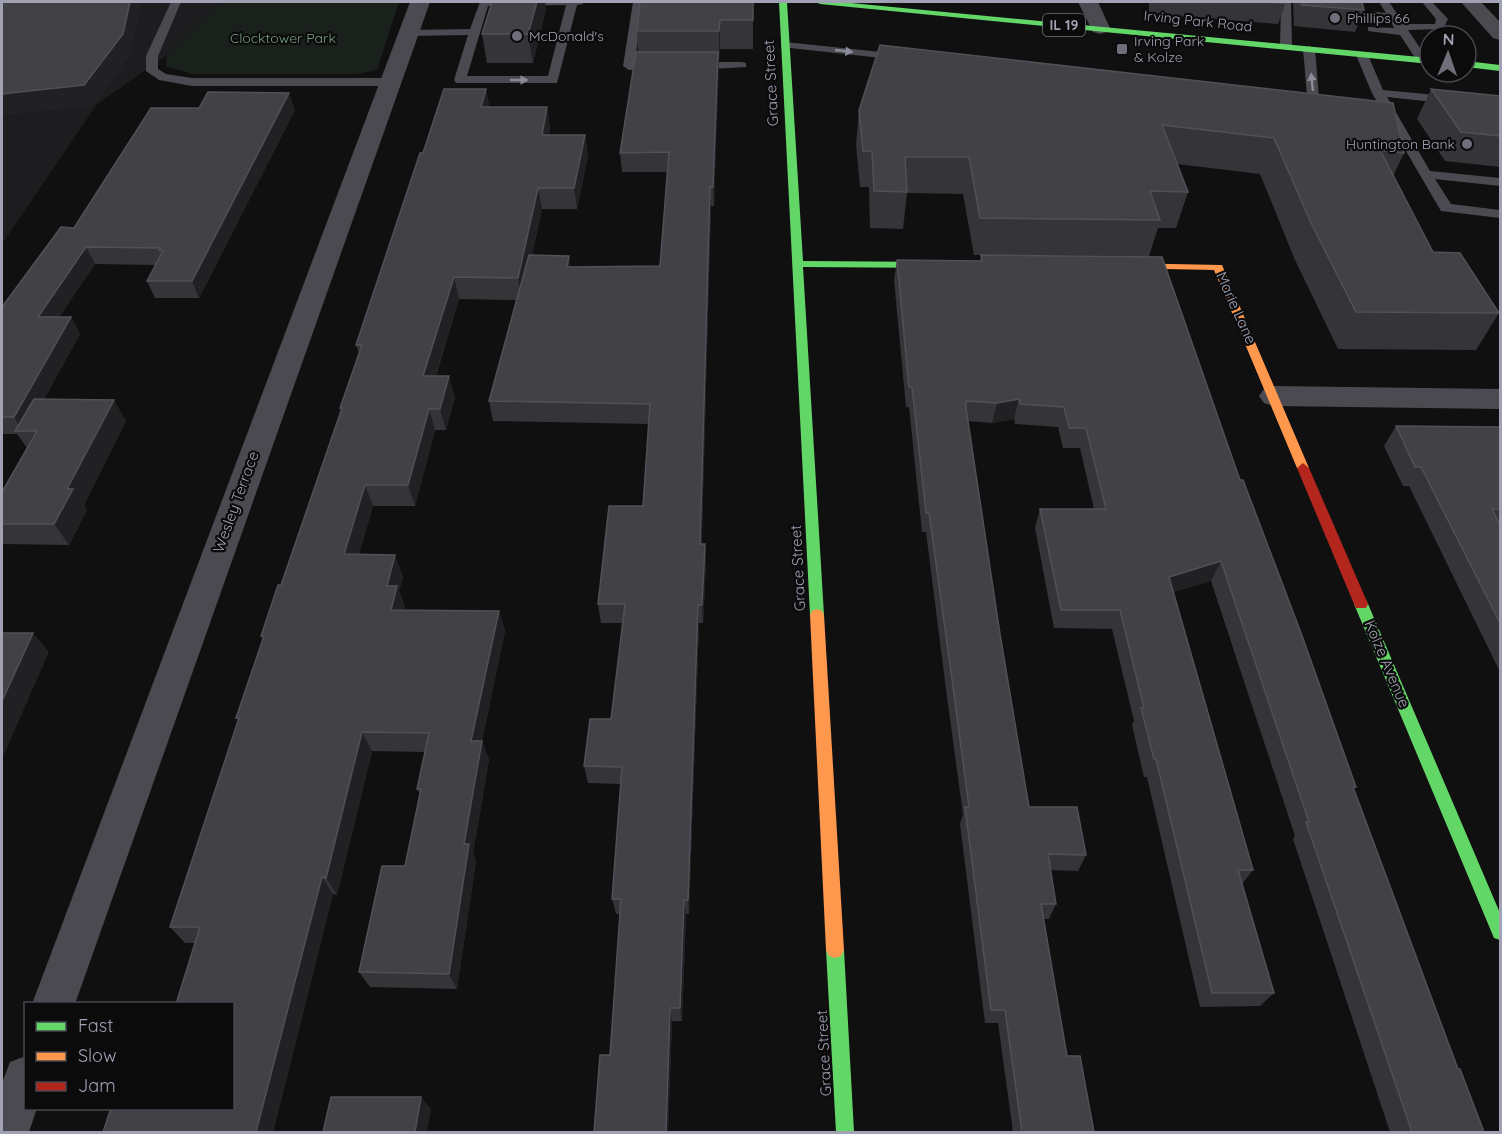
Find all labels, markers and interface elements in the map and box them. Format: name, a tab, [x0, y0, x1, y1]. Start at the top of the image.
street label: Irving Park Road	[1143, 6, 1253, 36]
place label: Phillips 66	[1347, 9, 1410, 27]
marker: Phillips 66	[1328, 11, 1342, 25]
road number: IL 19	[1043, 14, 1085, 36]
north arrow	[1418, 24, 1478, 84]
place label: McDonald's	[529, 27, 604, 45]
park label: Clocktower Park	[230, 29, 336, 47]
marker: McDonald's	[510, 29, 524, 43]
text: N	[1442, 29, 1455, 49]
place label: Irving Park & Kolze	[1134, 32, 1204, 66]
street label: Grace Street	[759, 39, 782, 127]
marker: Irving Park & Kolze	[1115, 42, 1129, 56]
one-way arrow	[834, 46, 853, 56]
one-way arrow	[1308, 72, 1317, 91]
one-way arrow	[509, 75, 528, 85]
place label: Huntington Bank	[1346, 135, 1455, 153]
marker: Huntington Bank	[1460, 137, 1474, 151]
street label: Marie Lane	[1212, 269, 1261, 347]
street label: Wesley Terrace	[208, 449, 263, 555]
street label: Grace Street	[786, 524, 809, 612]
street label: Kolze Avenue	[1361, 617, 1414, 710]
legend	[24, 1002, 234, 1110]
street label: Grace Street	[812, 1009, 835, 1097]
text: Fast	[78, 1014, 113, 1037]
text: Slow	[78, 1044, 116, 1067]
text: Jam	[78, 1074, 116, 1097]

